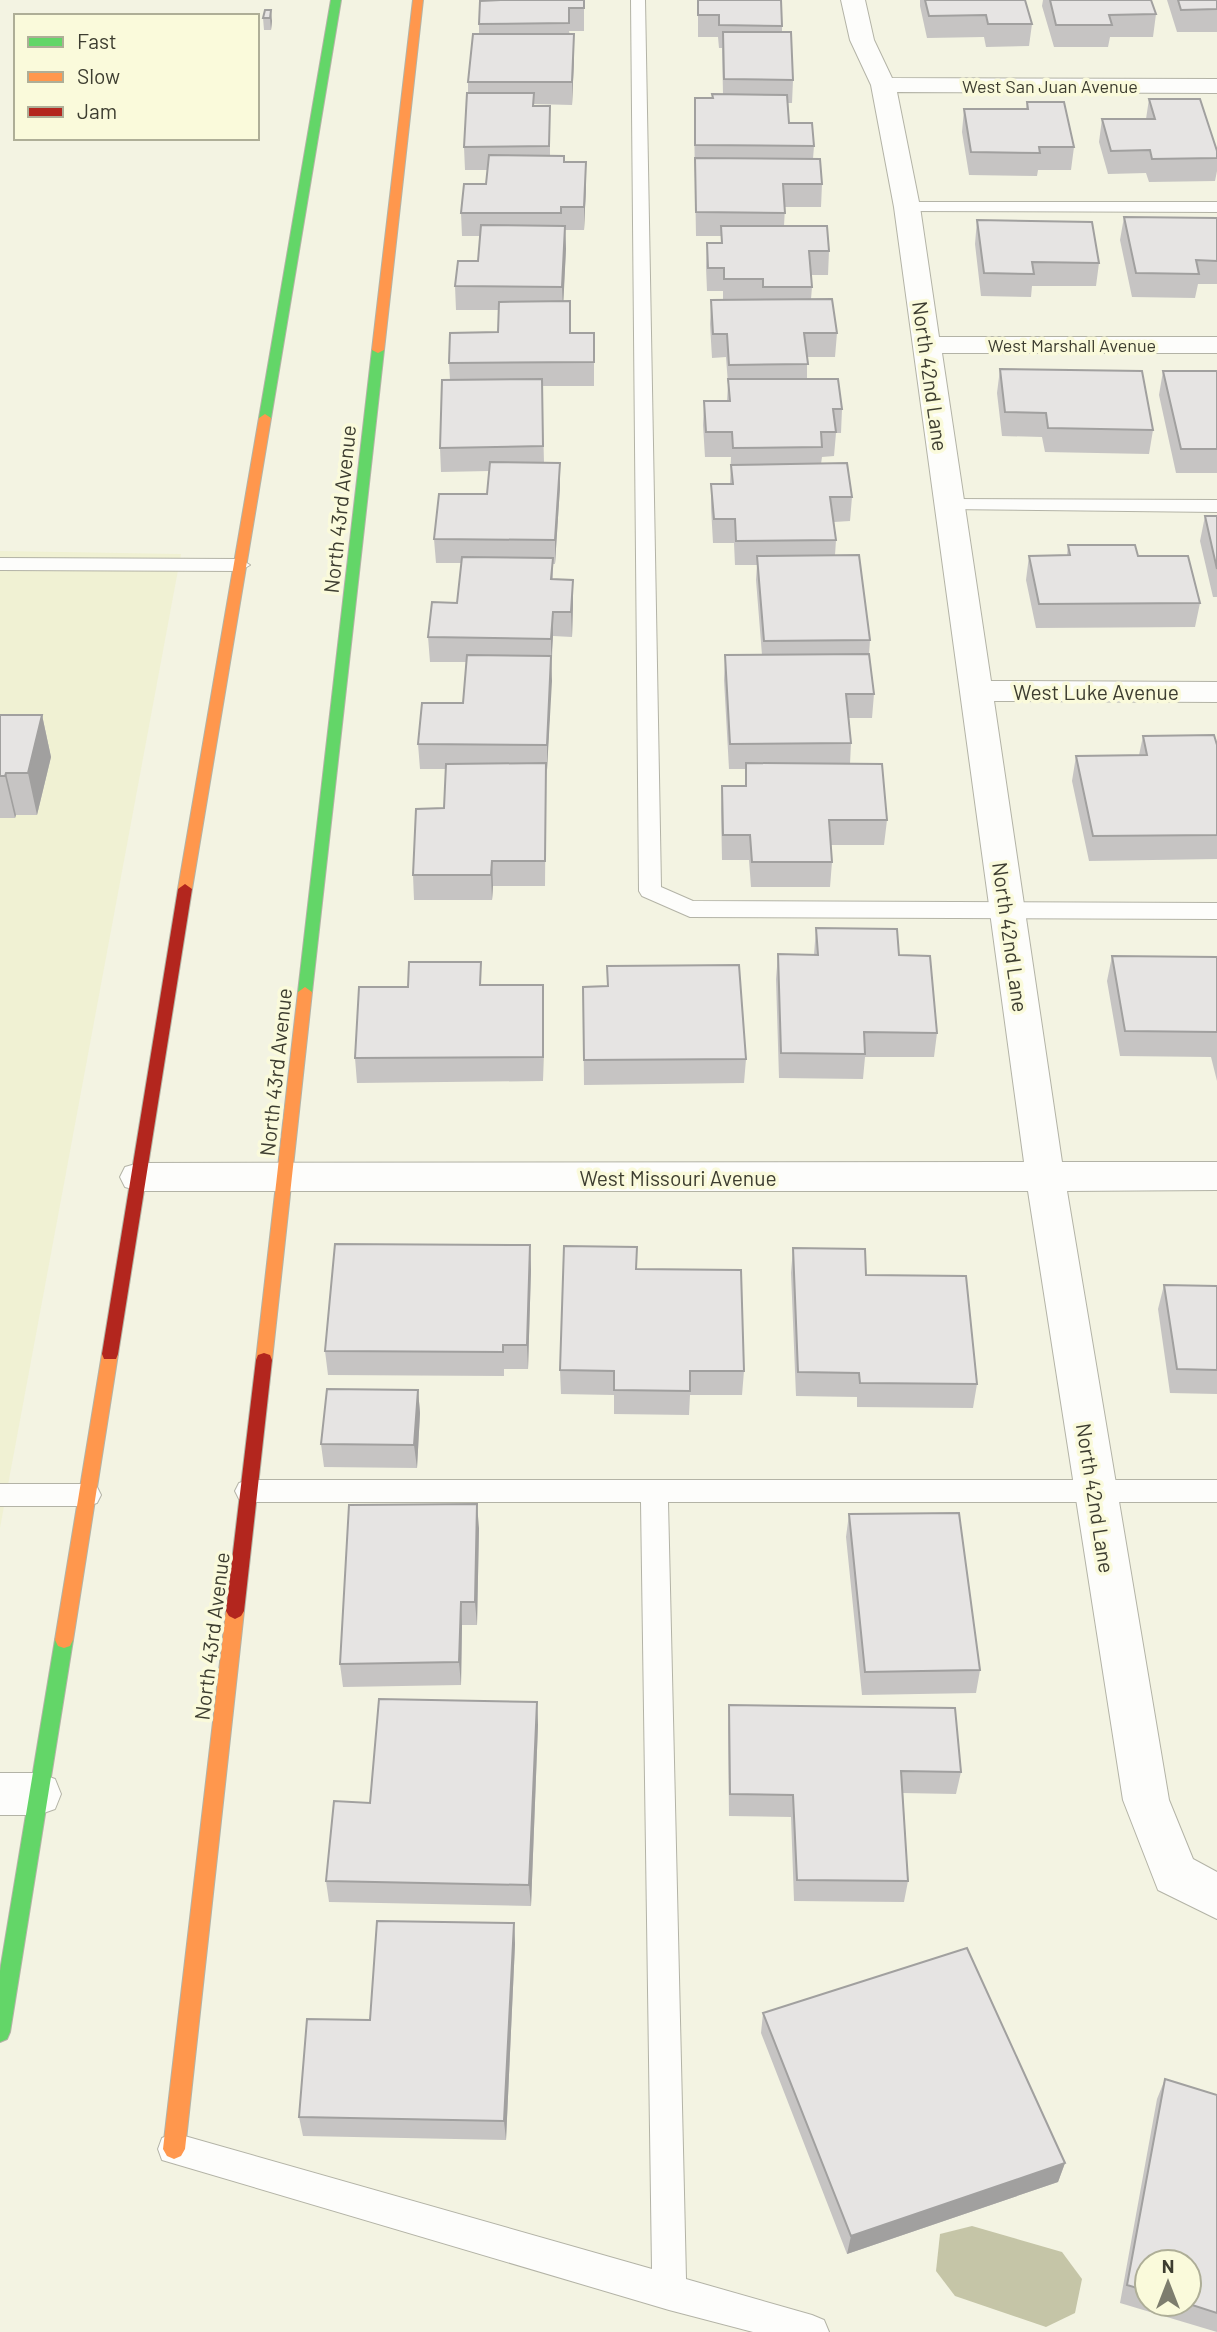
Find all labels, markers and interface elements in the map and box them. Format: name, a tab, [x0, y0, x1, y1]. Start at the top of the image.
legend	[14, 14, 259, 140]
text: Fast	[77, 28, 117, 53]
text: Slow	[77, 63, 120, 88]
street label: West San Juan Avenue	[962, 75, 1138, 97]
text: Jam	[77, 98, 117, 123]
street label: North 42nd Lane	[908, 299, 954, 453]
street label: West Marshall Avenue	[988, 334, 1156, 356]
street label: North 43rd Avenue	[318, 424, 360, 594]
street label: West Luke Avenue	[1013, 679, 1179, 704]
street label: North 42nd Lane	[988, 860, 1034, 1014]
street label: North 43rd Avenue	[254, 987, 296, 1157]
street label: West Missouri Avenue	[579, 1165, 777, 1190]
street label: North 42nd Lane	[1072, 1421, 1120, 1575]
street label: North 43rd Avenue	[188, 1551, 234, 1721]
north arrow	[1133, 2248, 1203, 2318]
text: N	[1162, 2254, 1174, 2277]

